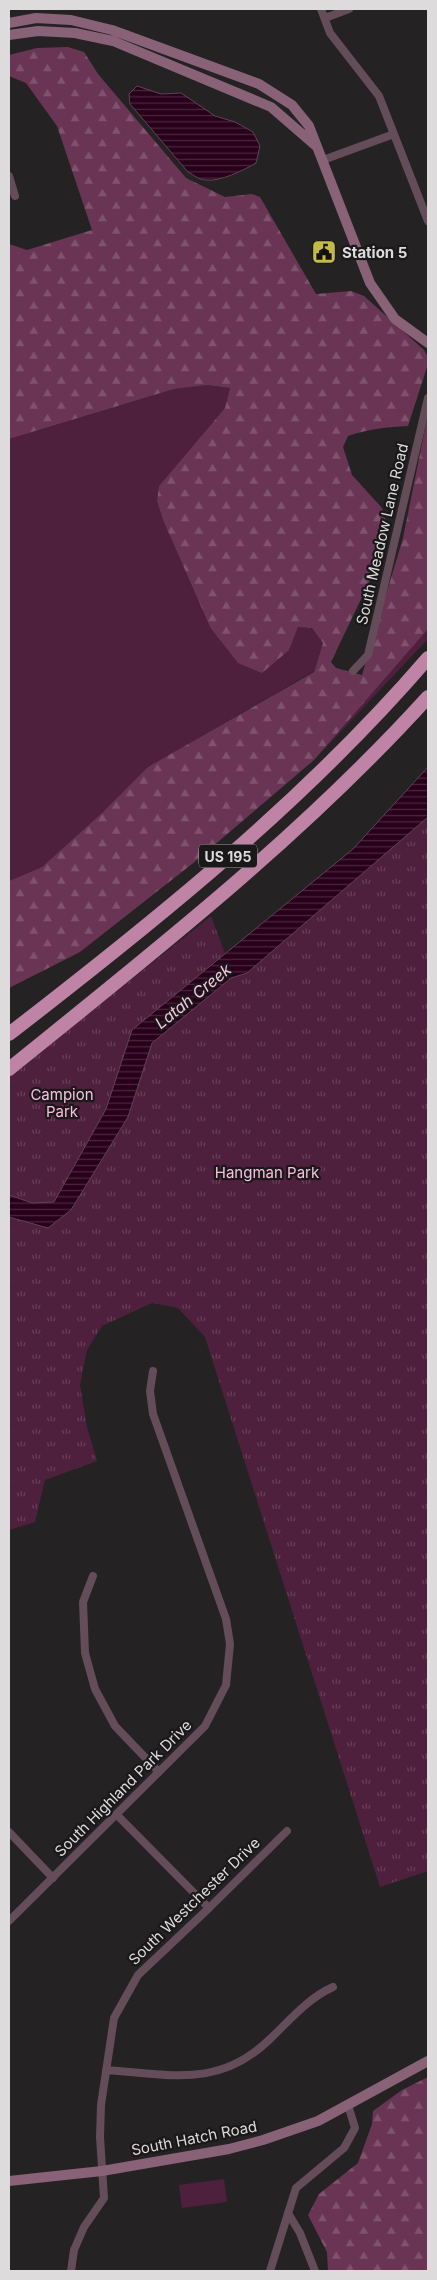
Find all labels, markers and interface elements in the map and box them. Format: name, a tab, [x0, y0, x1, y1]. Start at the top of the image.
public building icon: Station 5	[311, 239, 337, 265]
place label: Station 5	[342, 243, 407, 262]
street label: South Meadow Lane Road	[352, 441, 412, 627]
road number: US 195	[199, 844, 257, 868]
water label: Latah Creek	[151, 959, 235, 1033]
park label: Campion Park	[30, 1085, 94, 1121]
park label: Hangman Park	[215, 1163, 320, 1182]
street label: South Highland Park Drive	[50, 1715, 196, 1861]
street label: South Westchester Drive	[124, 1833, 264, 1969]
street label: South Hatch Road	[130, 2116, 258, 2160]

